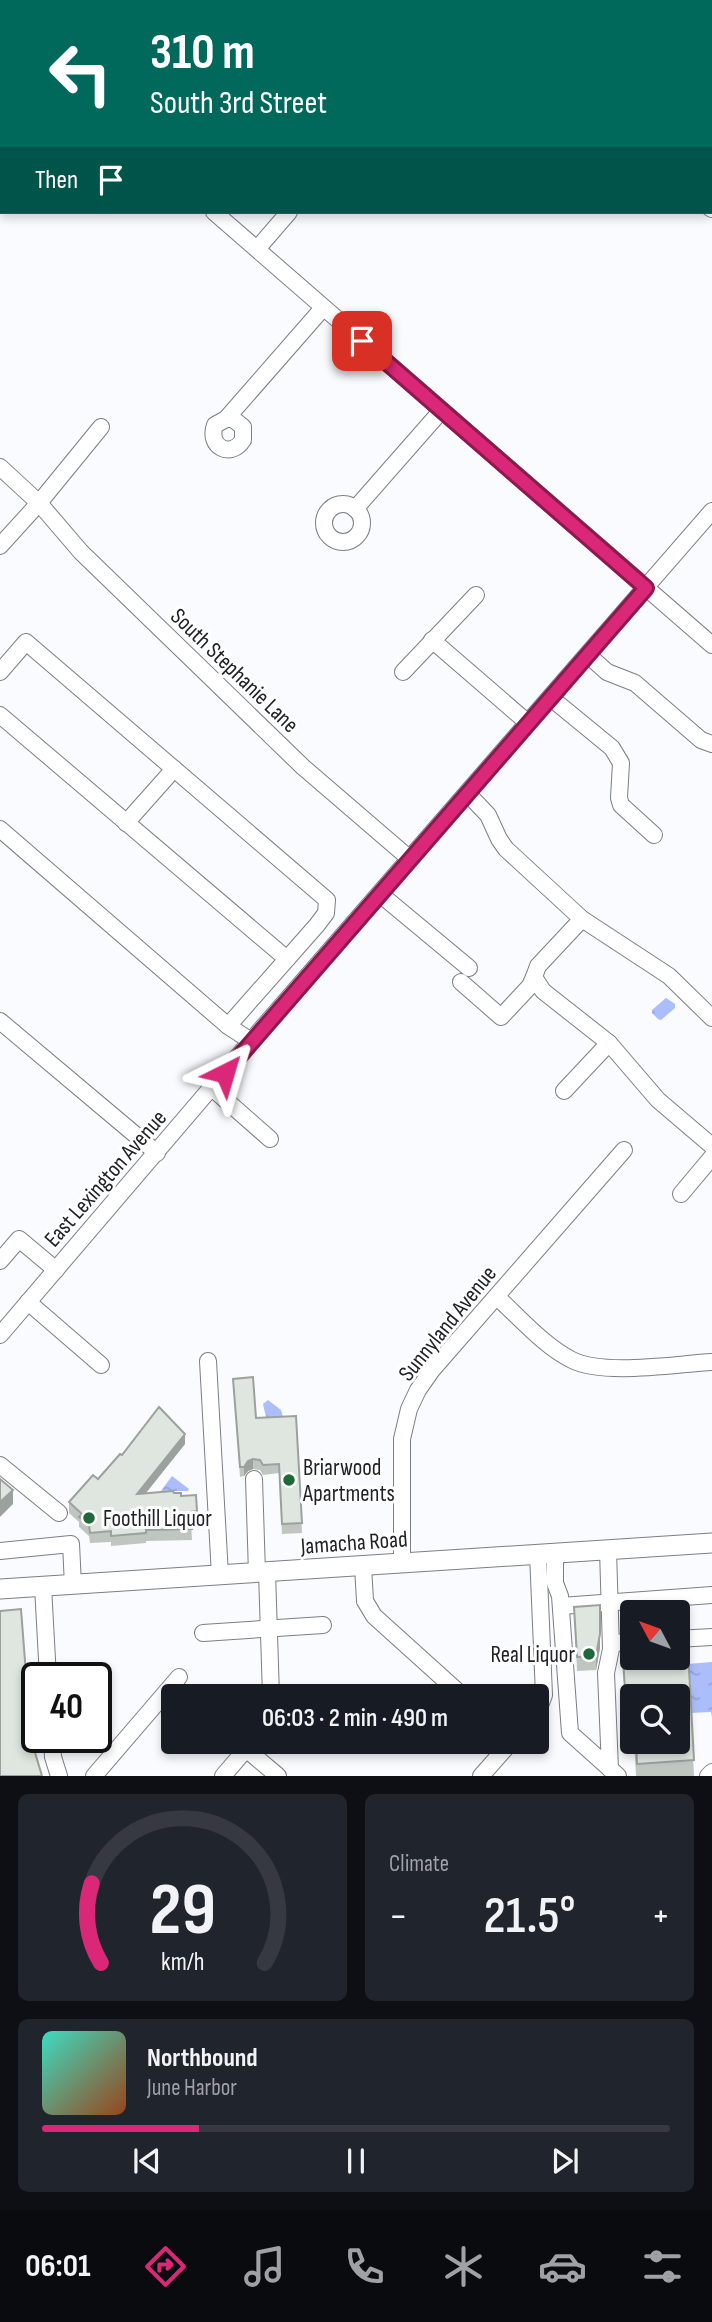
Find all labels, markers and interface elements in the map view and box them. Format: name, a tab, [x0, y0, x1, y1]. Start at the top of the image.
text: 310 m	[150, 24, 255, 83]
icon: left	[35, 28, 126, 119]
text: South 3rd Street	[150, 84, 327, 123]
icon: arrive	[92, 161, 130, 199]
text: Then	[35, 165, 78, 196]
pin	[332, 311, 392, 371]
icon: arrive	[343, 322, 381, 360]
street label: South Stephanie Lane	[164, 603, 304, 739]
position arrow	[188, 1036, 262, 1110]
street label: East Lexington Avenue	[39, 1104, 173, 1253]
street label: Sunnyland Avenue	[393, 1260, 503, 1387]
place label: Briarwood Apartments	[302, 1454, 395, 1508]
marker: Briarwood Apartments	[281, 1472, 297, 1488]
place label: Foothill Liquor	[103, 1505, 212, 1533]
marker: Foothill Liquor	[81, 1510, 97, 1526]
street label: Jamacha Road	[299, 1525, 408, 1561]
north arrow	[620, 1600, 690, 1670]
map controls	[620, 1600, 690, 1754]
place label: Real Liquor	[490, 1641, 575, 1669]
marker: Real Liquor	[581, 1646, 597, 1662]
speed limit sign: 40	[21, 1662, 112, 1753]
button: search	[620, 1684, 690, 1754]
text: 06:03 · 2 min · 490 m	[262, 1703, 448, 1734]
text: Climate	[389, 1850, 449, 1878]
text: 29	[149, 1868, 216, 1956]
text: 21.5°	[484, 1885, 575, 1948]
text: −	[389, 1894, 408, 1939]
text: +	[651, 1894, 670, 1939]
text: km/h	[161, 1947, 204, 1978]
text: Northbound	[147, 2043, 258, 2074]
text: June Harbor	[147, 2074, 237, 2102]
icon: previous	[128, 2142, 166, 2180]
icon: pause	[337, 2142, 375, 2180]
icon: next	[546, 2142, 584, 2180]
icon: directions	[141, 2242, 190, 2291]
icon: music	[240, 2242, 289, 2291]
icon: phone	[340, 2242, 389, 2291]
icon: climate	[439, 2242, 488, 2291]
icon: car	[538, 2242, 587, 2291]
icon: filters	[638, 2242, 687, 2291]
text: 06:01	[25, 2247, 90, 2286]

